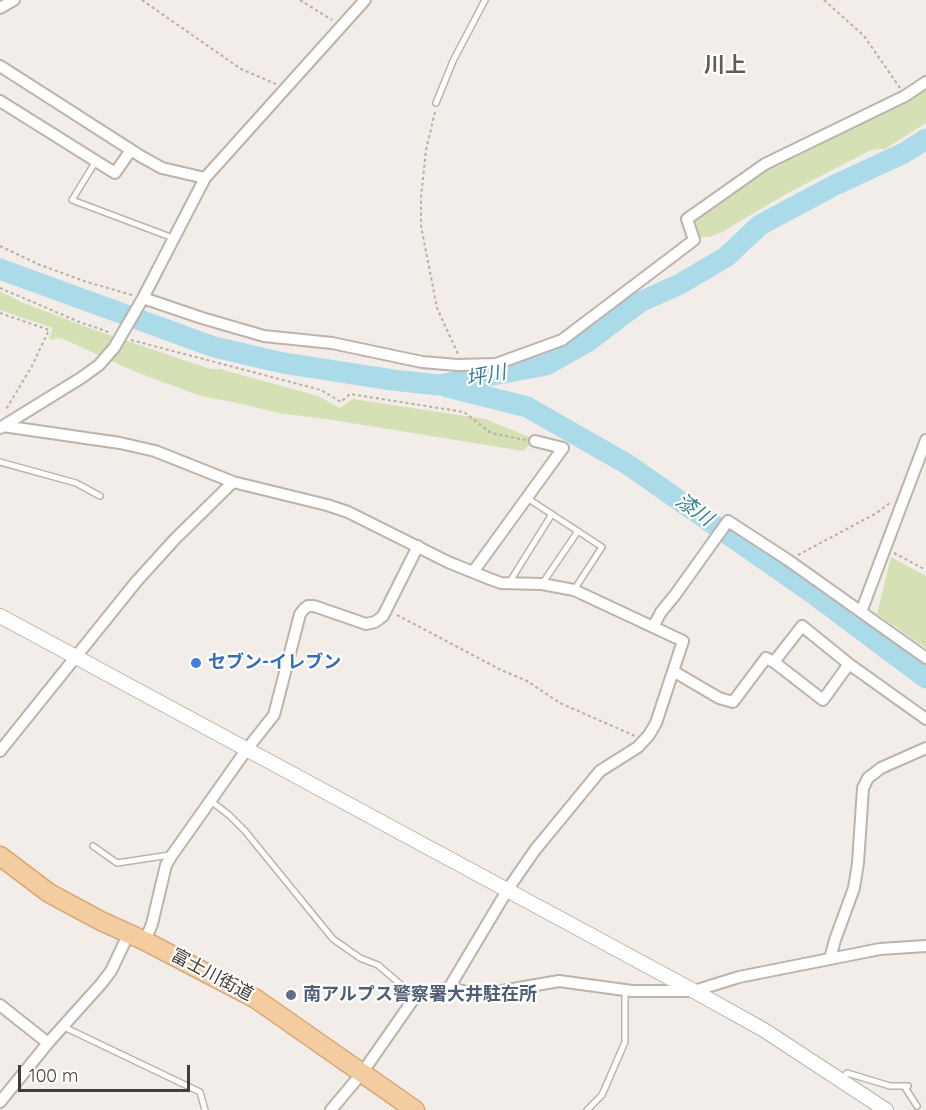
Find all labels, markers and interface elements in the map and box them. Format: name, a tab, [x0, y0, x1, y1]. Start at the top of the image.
district label: 川上	[704, 53, 746, 79]
water label: 坪川	[464, 360, 508, 392]
water label: 漆川	[671, 489, 717, 531]
place label: セブン-イレブン	[208, 652, 341, 674]
marker: セブン-イレブン	[189, 656, 203, 670]
street label: 富士川街道	[167, 944, 257, 1006]
place label: 南アルプス警察署大井駐在所	[303, 984, 537, 1006]
marker: 南アルプス警察署大井駐在所	[284, 988, 298, 1002]
scale bar	[21, 1053, 194, 1091]
text: 100 m	[29, 1064, 78, 1087]

